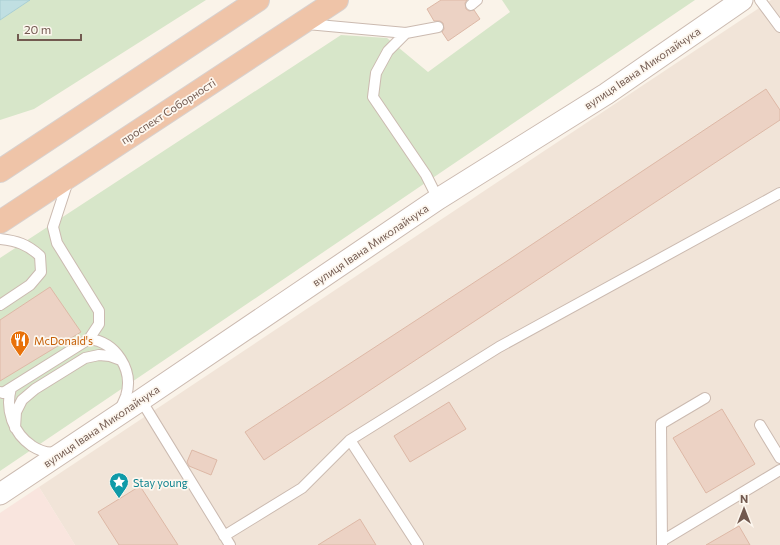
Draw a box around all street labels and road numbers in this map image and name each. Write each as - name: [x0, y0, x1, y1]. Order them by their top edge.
- street label: вулиця Івана Миколайчука: [581, 24, 703, 112]
- street label: проспект Соборності: [118, 76, 218, 146]
- street label: вулиця Івана Миколайчука: [309, 201, 431, 289]
- street label: вулиця Івана Миколайчука: [40, 382, 162, 470]

